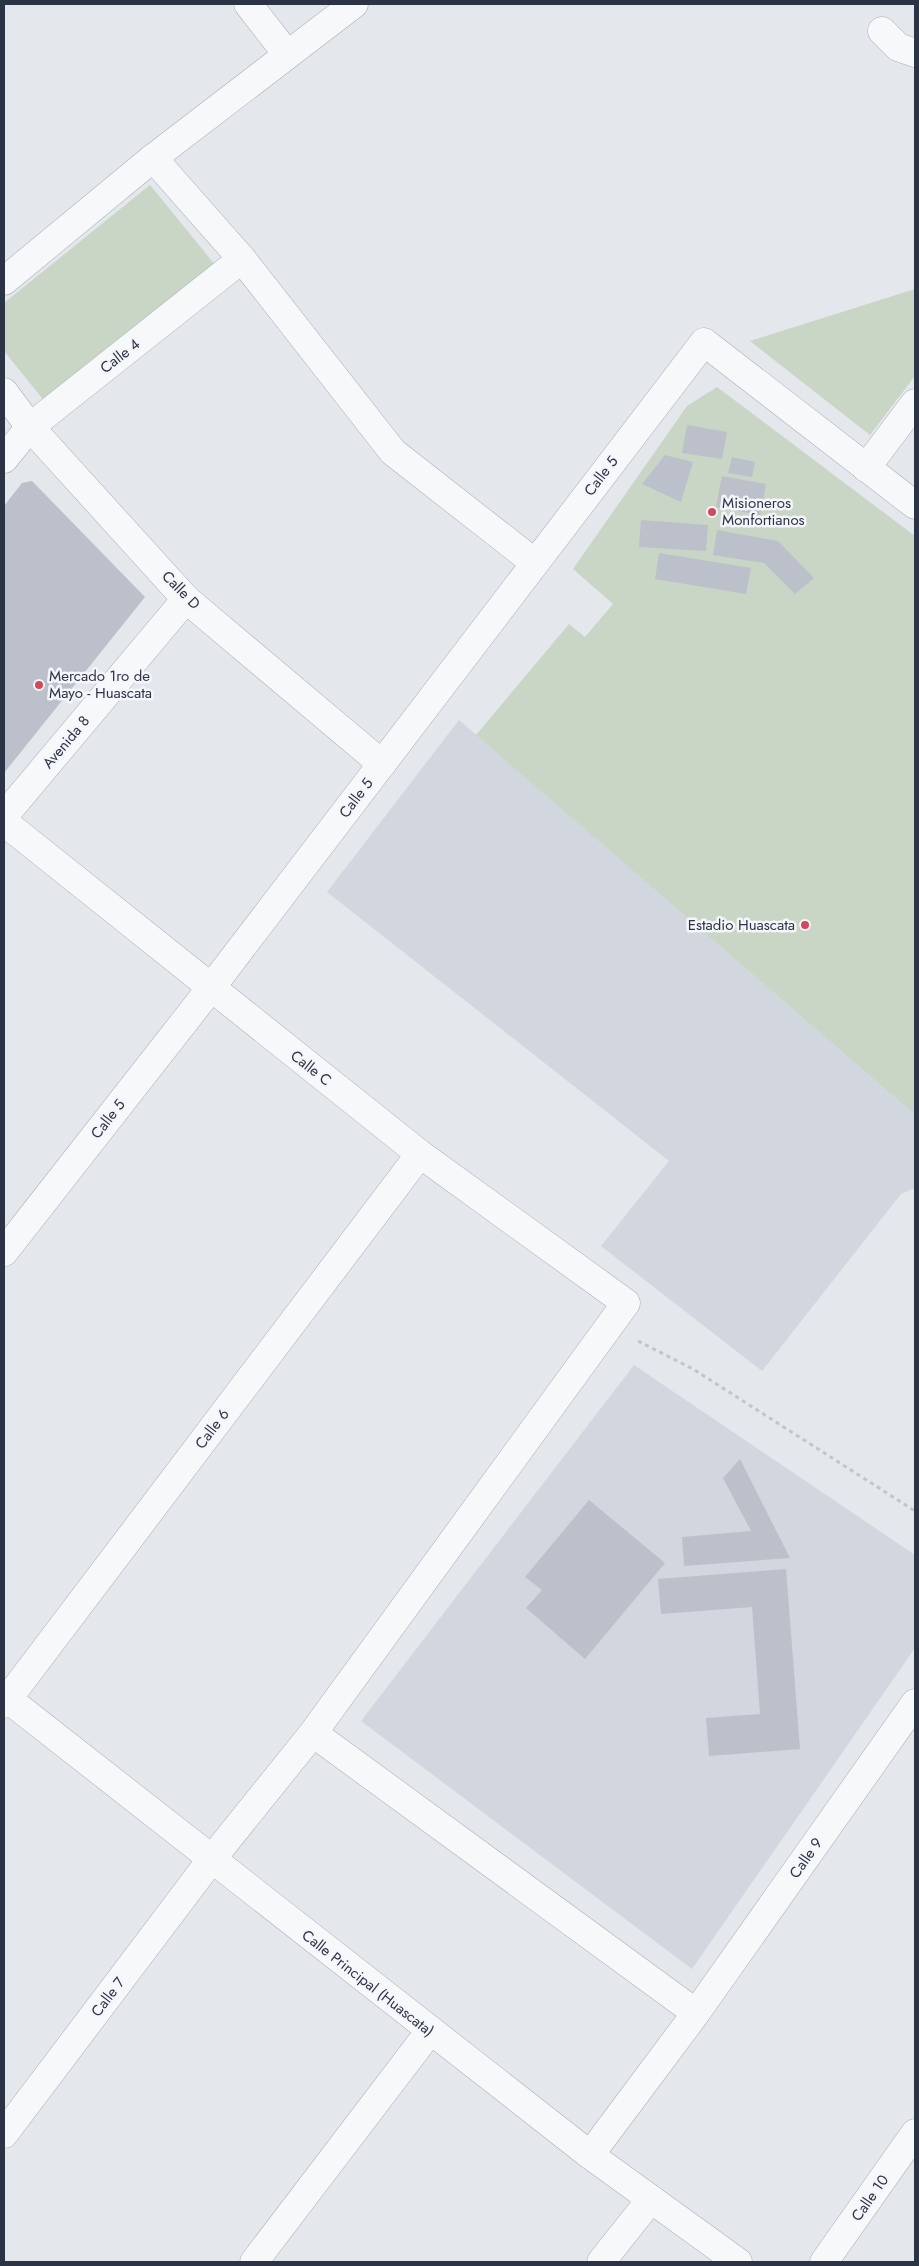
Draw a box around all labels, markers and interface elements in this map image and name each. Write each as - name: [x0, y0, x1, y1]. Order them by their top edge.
- street label: Calle 4: [95, 333, 145, 379]
- street label: Calle 5: [579, 451, 623, 501]
- place label: Misioneros Monfortianos: [722, 492, 805, 531]
- marker: Misioneros Monfortianos: [706, 506, 718, 518]
- street label: Calle D: [157, 566, 205, 614]
- place label: Mercado 1ro de Mayo - Huascata: [49, 665, 152, 704]
- marker: Mercado 1ro de Mayo - Huascata: [33, 679, 45, 691]
- street label: Avenida 8: [37, 711, 95, 773]
- street label: Calle 5: [334, 773, 378, 823]
- place label: Estadio Huascata: [688, 914, 795, 936]
- marker: Estadio Huascata: [799, 919, 811, 931]
- street label: Calle C: [286, 1045, 336, 1091]
- street label: Calle 5: [85, 1094, 131, 1144]
- street label: Calle 6: [190, 1404, 234, 1454]
- street label: Calle 9: [784, 1833, 828, 1883]
- street label: Calle Principal (Huascata): [297, 1924, 439, 2042]
- street label: Calle 7: [86, 1973, 130, 2021]
- street label: Calle 10: [846, 2170, 894, 2226]

